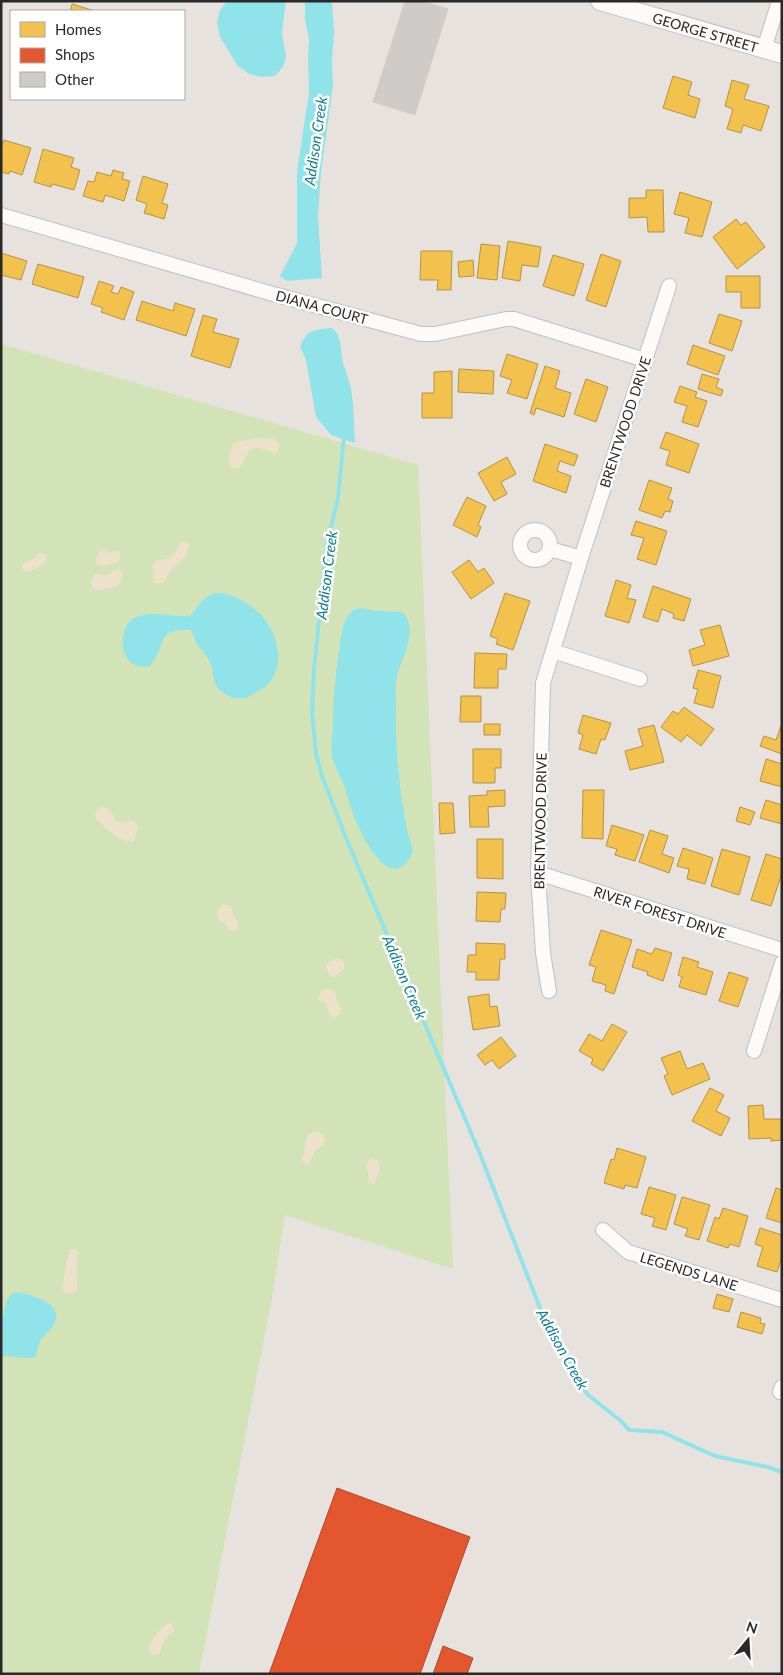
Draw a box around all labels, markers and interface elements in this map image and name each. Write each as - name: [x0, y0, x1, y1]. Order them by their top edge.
- street label: GEORGE STREET: [651, 8, 761, 55]
- legend: [10, 10, 185, 100]
- text: Homes: [55, 20, 101, 38]
- text: Shops: [55, 45, 95, 63]
- text: Other: [55, 70, 95, 88]
- water label: Addison Creek: [300, 95, 330, 188]
- street label: DIANA COURT: [274, 287, 371, 328]
- street label: BRENTWOOD DRIVE: [596, 354, 654, 490]
- water label: Addison Creek: [311, 529, 340, 621]
- street label: BRENTWOOD DRIVE: [530, 752, 550, 890]
- street label: RIVER FOREST DRIVE: [592, 883, 728, 941]
- water label: Addison Creek: [379, 931, 431, 1022]
- street label: LEGENDS LANE: [638, 1248, 740, 1294]
- water label: Addison Creek: [533, 1305, 593, 1393]
- north arrow: [723, 1615, 773, 1665]
- text: N: [744, 1617, 760, 1637]

